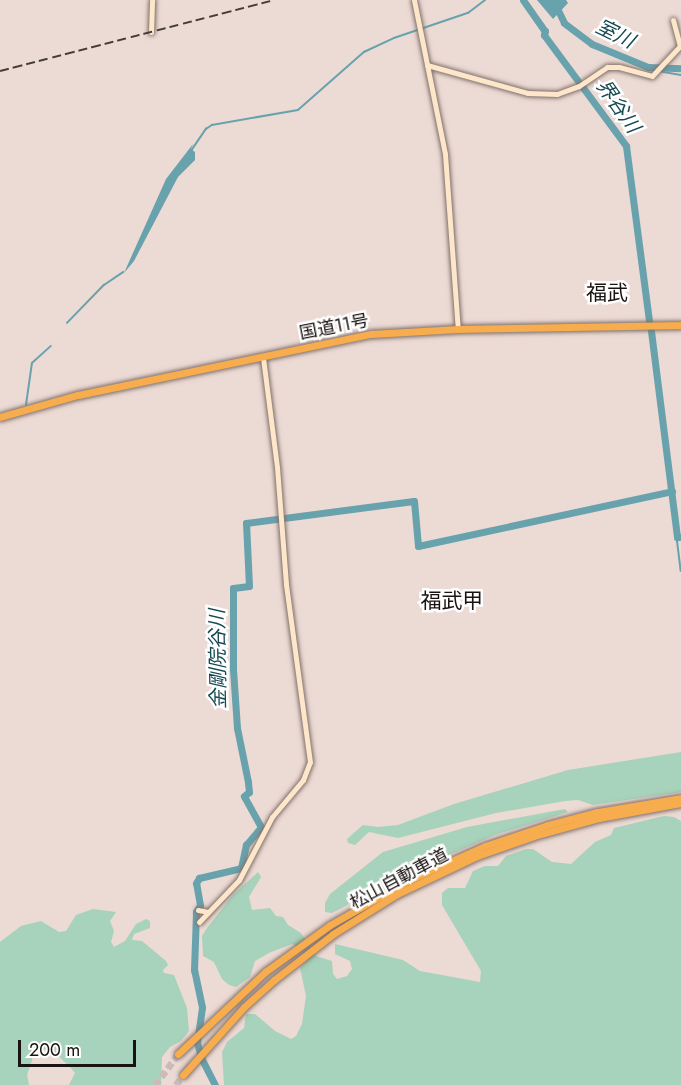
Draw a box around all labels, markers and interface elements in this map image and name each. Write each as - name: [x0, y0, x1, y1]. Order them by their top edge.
- water label: 室川: [592, 14, 638, 54]
- water label: 界谷川: [591, 75, 645, 137]
- district label: 福武: [586, 280, 628, 306]
- street label: 国道11号: [297, 310, 371, 344]
- district label: 福武甲: [421, 588, 483, 614]
- water label: 金剛院谷川: [205, 609, 231, 709]
- street label: 松山自動車道: [346, 844, 452, 914]
- scale bar: [21, 1028, 140, 1066]
- text: 200 m: [29, 1037, 80, 1063]

